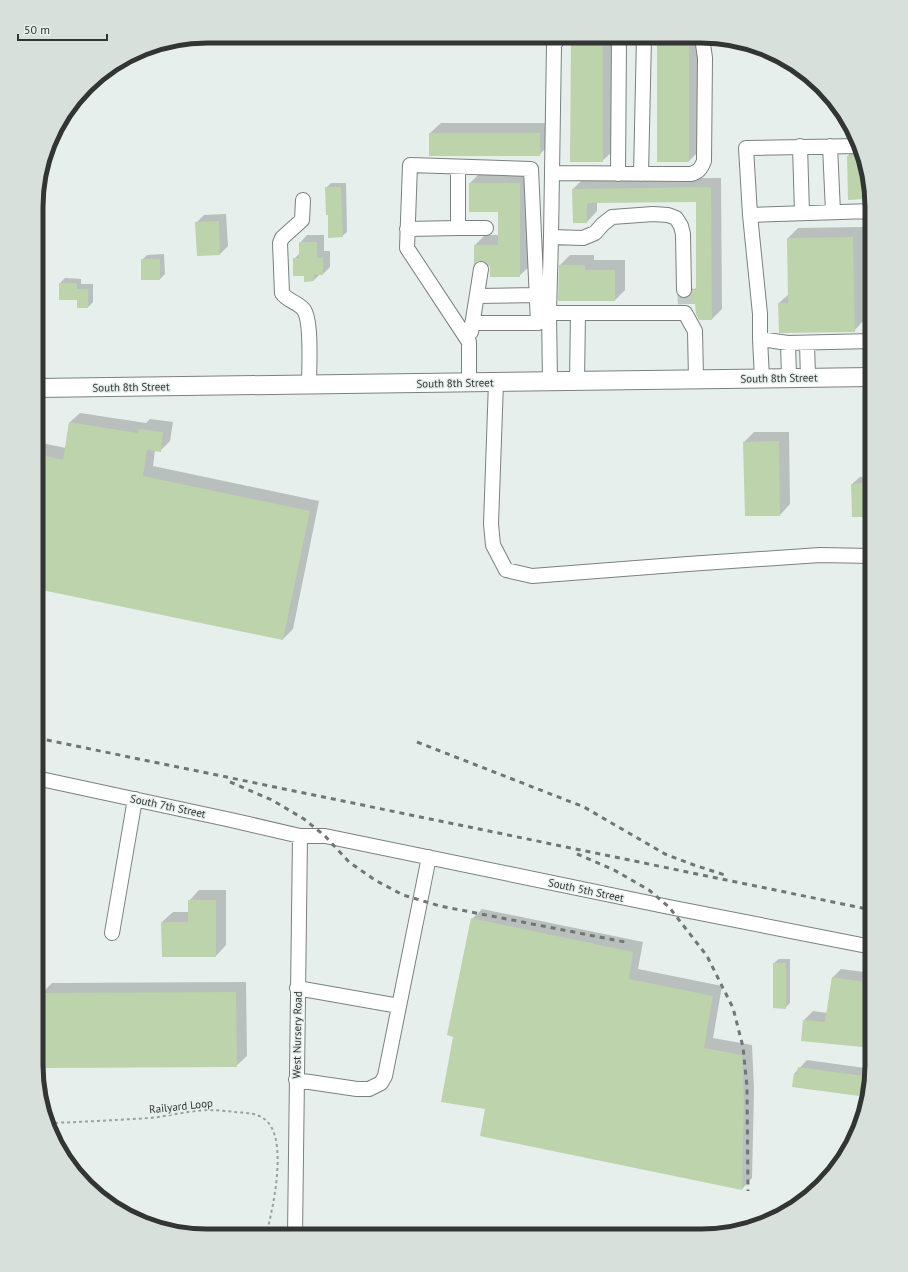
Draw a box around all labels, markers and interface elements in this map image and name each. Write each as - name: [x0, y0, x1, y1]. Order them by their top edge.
- scale bar: [18, 16, 107, 42]
- text: 50 m: [24, 22, 50, 37]
- street label: South 8th Street: [740, 370, 818, 386]
- street label: South 8th Street: [416, 375, 494, 391]
- street label: South 8th Street: [92, 379, 170, 395]
- street label: South 7th Street: [129, 791, 207, 821]
- street label: South 5th Street: [547, 875, 625, 905]
- street label: West Nursery Road: [289, 991, 305, 1079]
- street label: Railyard Loop: [148, 1096, 214, 1116]

